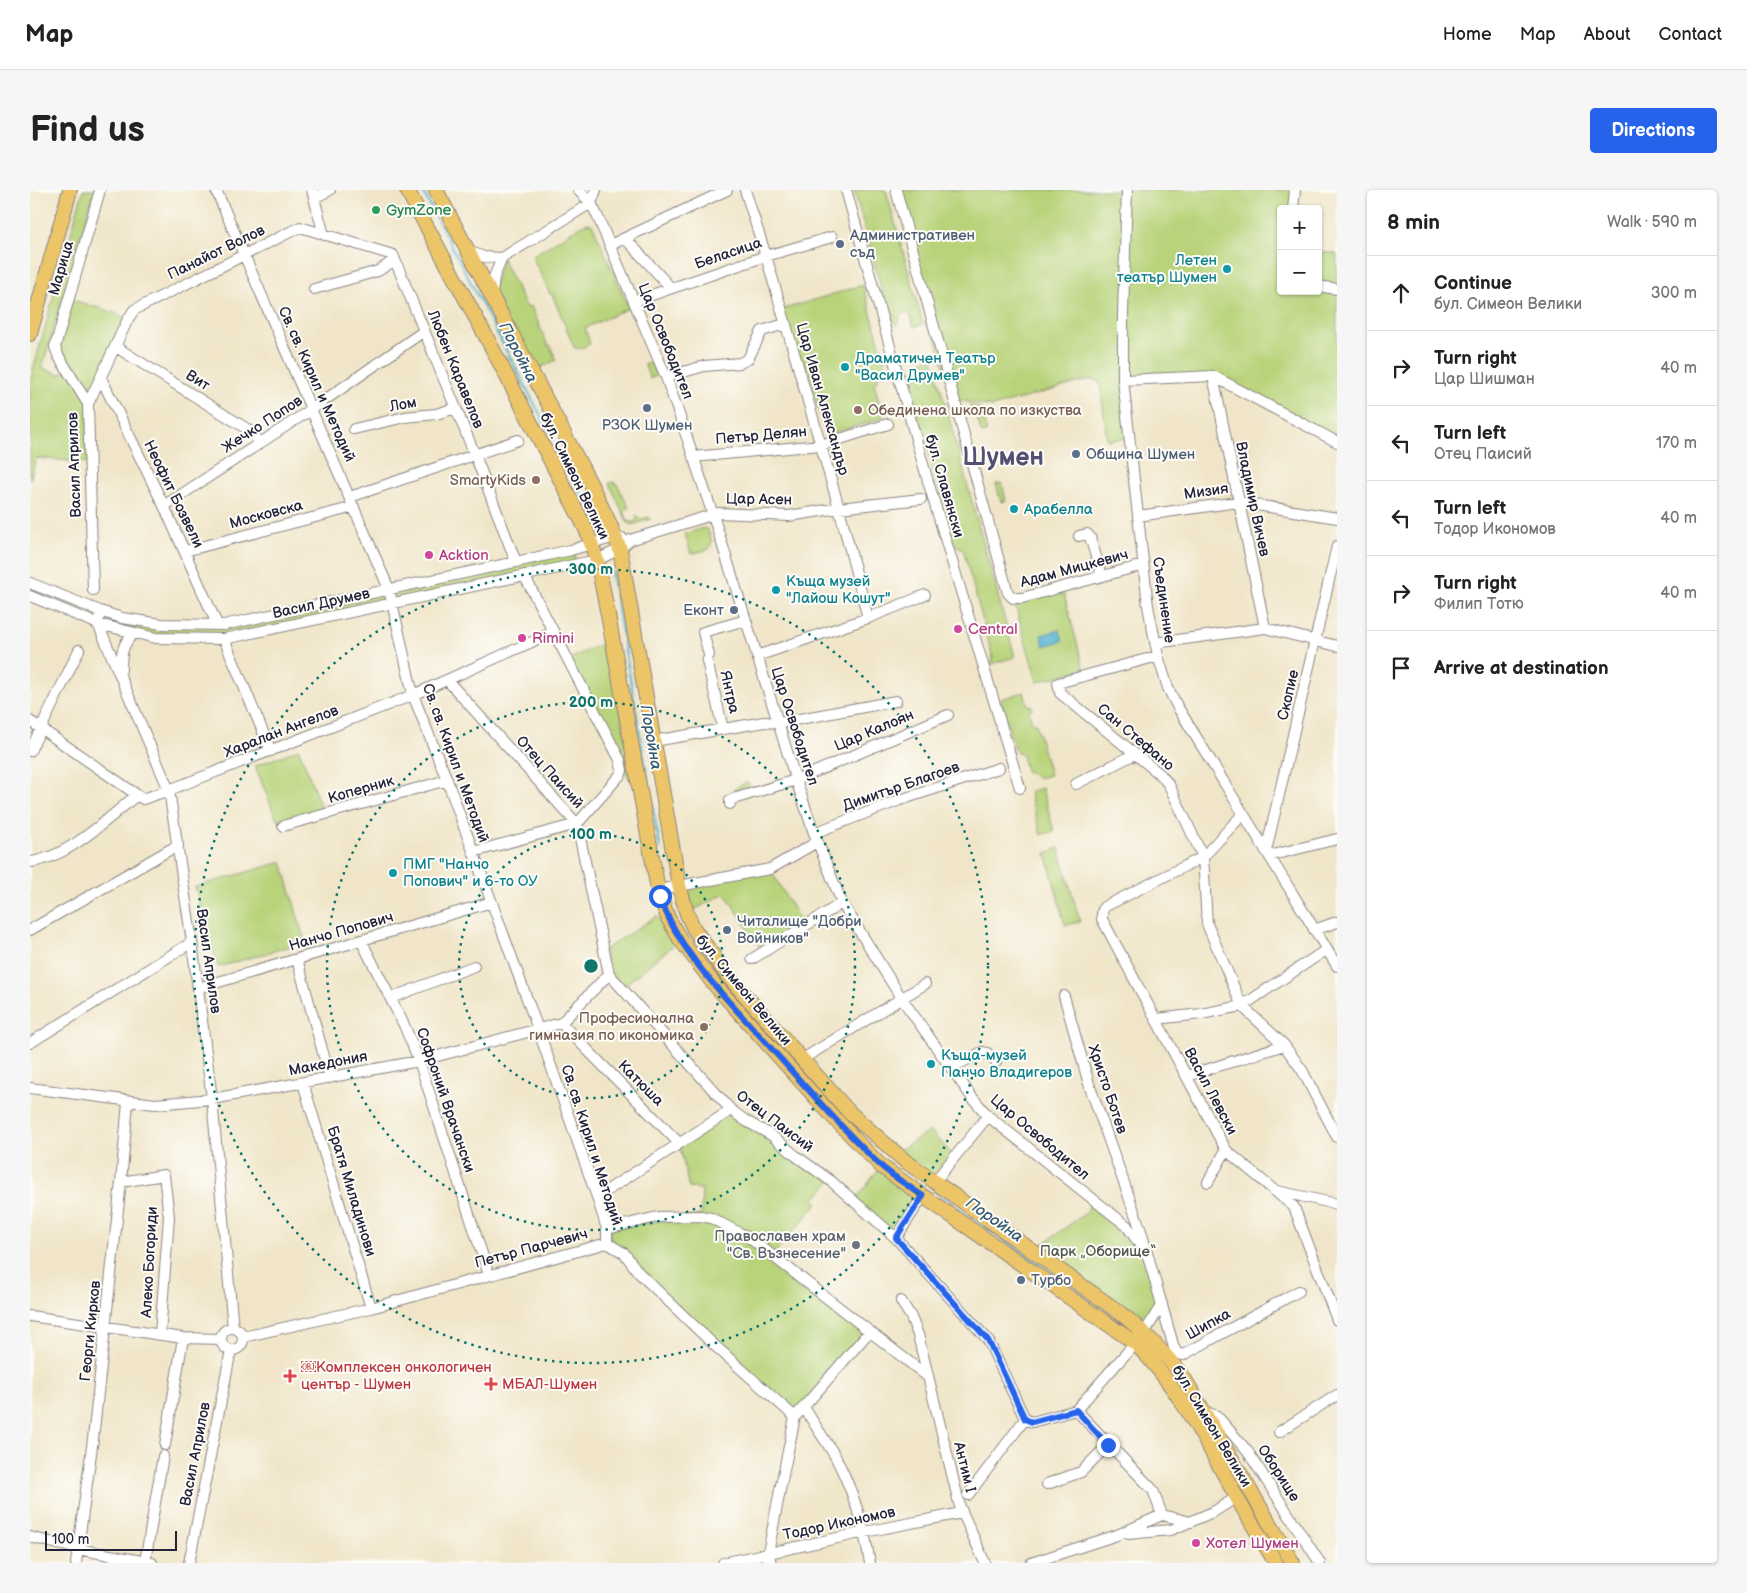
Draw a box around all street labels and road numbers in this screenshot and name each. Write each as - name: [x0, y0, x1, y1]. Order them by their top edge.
- street label: Панайот Волов: [164, 221, 268, 284]
- street label: Беласица: [692, 233, 764, 274]
- street label: Марица: [45, 239, 78, 298]
- street label: Цар Освободител: [634, 280, 698, 402]
- street label: Св. св. Кирил и Методий: [274, 304, 359, 465]
- street label: Любен Каравелов: [423, 306, 488, 431]
- street label: Цар Иван Александър: [792, 321, 854, 478]
- street label: Вит: [182, 366, 213, 395]
- street label: Жечко Попов: [218, 391, 306, 458]
- street label: Лом: [387, 393, 418, 416]
- street label: бул. Симеон Велики: [536, 410, 614, 543]
- street label: Васил Априлов: [63, 412, 86, 518]
- street label: Петър Делян: [714, 422, 808, 449]
- street label: бул. Славянски: [921, 432, 968, 540]
- street label: Неофит Бозвели: [139, 437, 208, 551]
- street label: Владимир Вичев: [1231, 440, 1274, 558]
- street label: Мизия: [1183, 479, 1230, 504]
- street label: Цар Асен: [726, 489, 792, 510]
- street label: Московска: [227, 496, 305, 533]
- street label: Адам Мицкевич: [1017, 545, 1130, 592]
- street label: Съединение: [1148, 556, 1179, 644]
- street label: Васил Друмев: [271, 584, 372, 623]
- street label: Цар Освободител: [766, 664, 823, 788]
- street label: Скопие: [1273, 668, 1303, 722]
- street label: Янтра: [715, 669, 744, 715]
- street label: Св. св. Кирил и Методий: [418, 681, 493, 845]
- street label: Сан Стефано: [1093, 700, 1178, 775]
- street label: Харалан Ангелов: [221, 701, 341, 762]
- street label: Цар Калоян: [832, 705, 917, 756]
- street label: Отец Паисий: [512, 732, 587, 813]
- street label: Димитър Благоев: [840, 758, 962, 815]
- street label: Коперник: [326, 771, 396, 808]
- street label: Васил Априлов: [192, 908, 225, 1015]
- street label: Нанчо Попович: [287, 908, 396, 955]
- street label: бул. Симеон Велики: [692, 931, 796, 1050]
- street label: Софроний Врачански: [412, 1025, 479, 1175]
- street label: Христо Ботев: [1083, 1042, 1132, 1136]
- street label: Васил Левски: [1180, 1044, 1242, 1138]
- street label: Македония: [287, 1047, 369, 1080]
- street label: Катюша: [614, 1056, 668, 1110]
- street label: Св. св. Кирил и Методий: [557, 1062, 627, 1228]
- street label: Отец Паисий: [732, 1086, 817, 1157]
- street label: Цар Освободител: [986, 1090, 1093, 1184]
- street label: Братя Миладинови: [323, 1124, 380, 1259]
- street label: Алеко Богориди: [137, 1206, 162, 1319]
- street label: Петър Парчевич: [473, 1224, 590, 1273]
- street label: Георги Кирков: [76, 1280, 105, 1382]
- street label: Шипка: [1183, 1304, 1234, 1344]
- street label: бул. Симеон Велики: [1168, 1362, 1255, 1491]
- street label: Васил Априлов: [176, 1400, 215, 1508]
- street label: Антим I: [949, 1439, 980, 1495]
- street label: Оборище: [1253, 1441, 1304, 1505]
- street label: Тодор Икономов: [781, 1502, 897, 1545]

